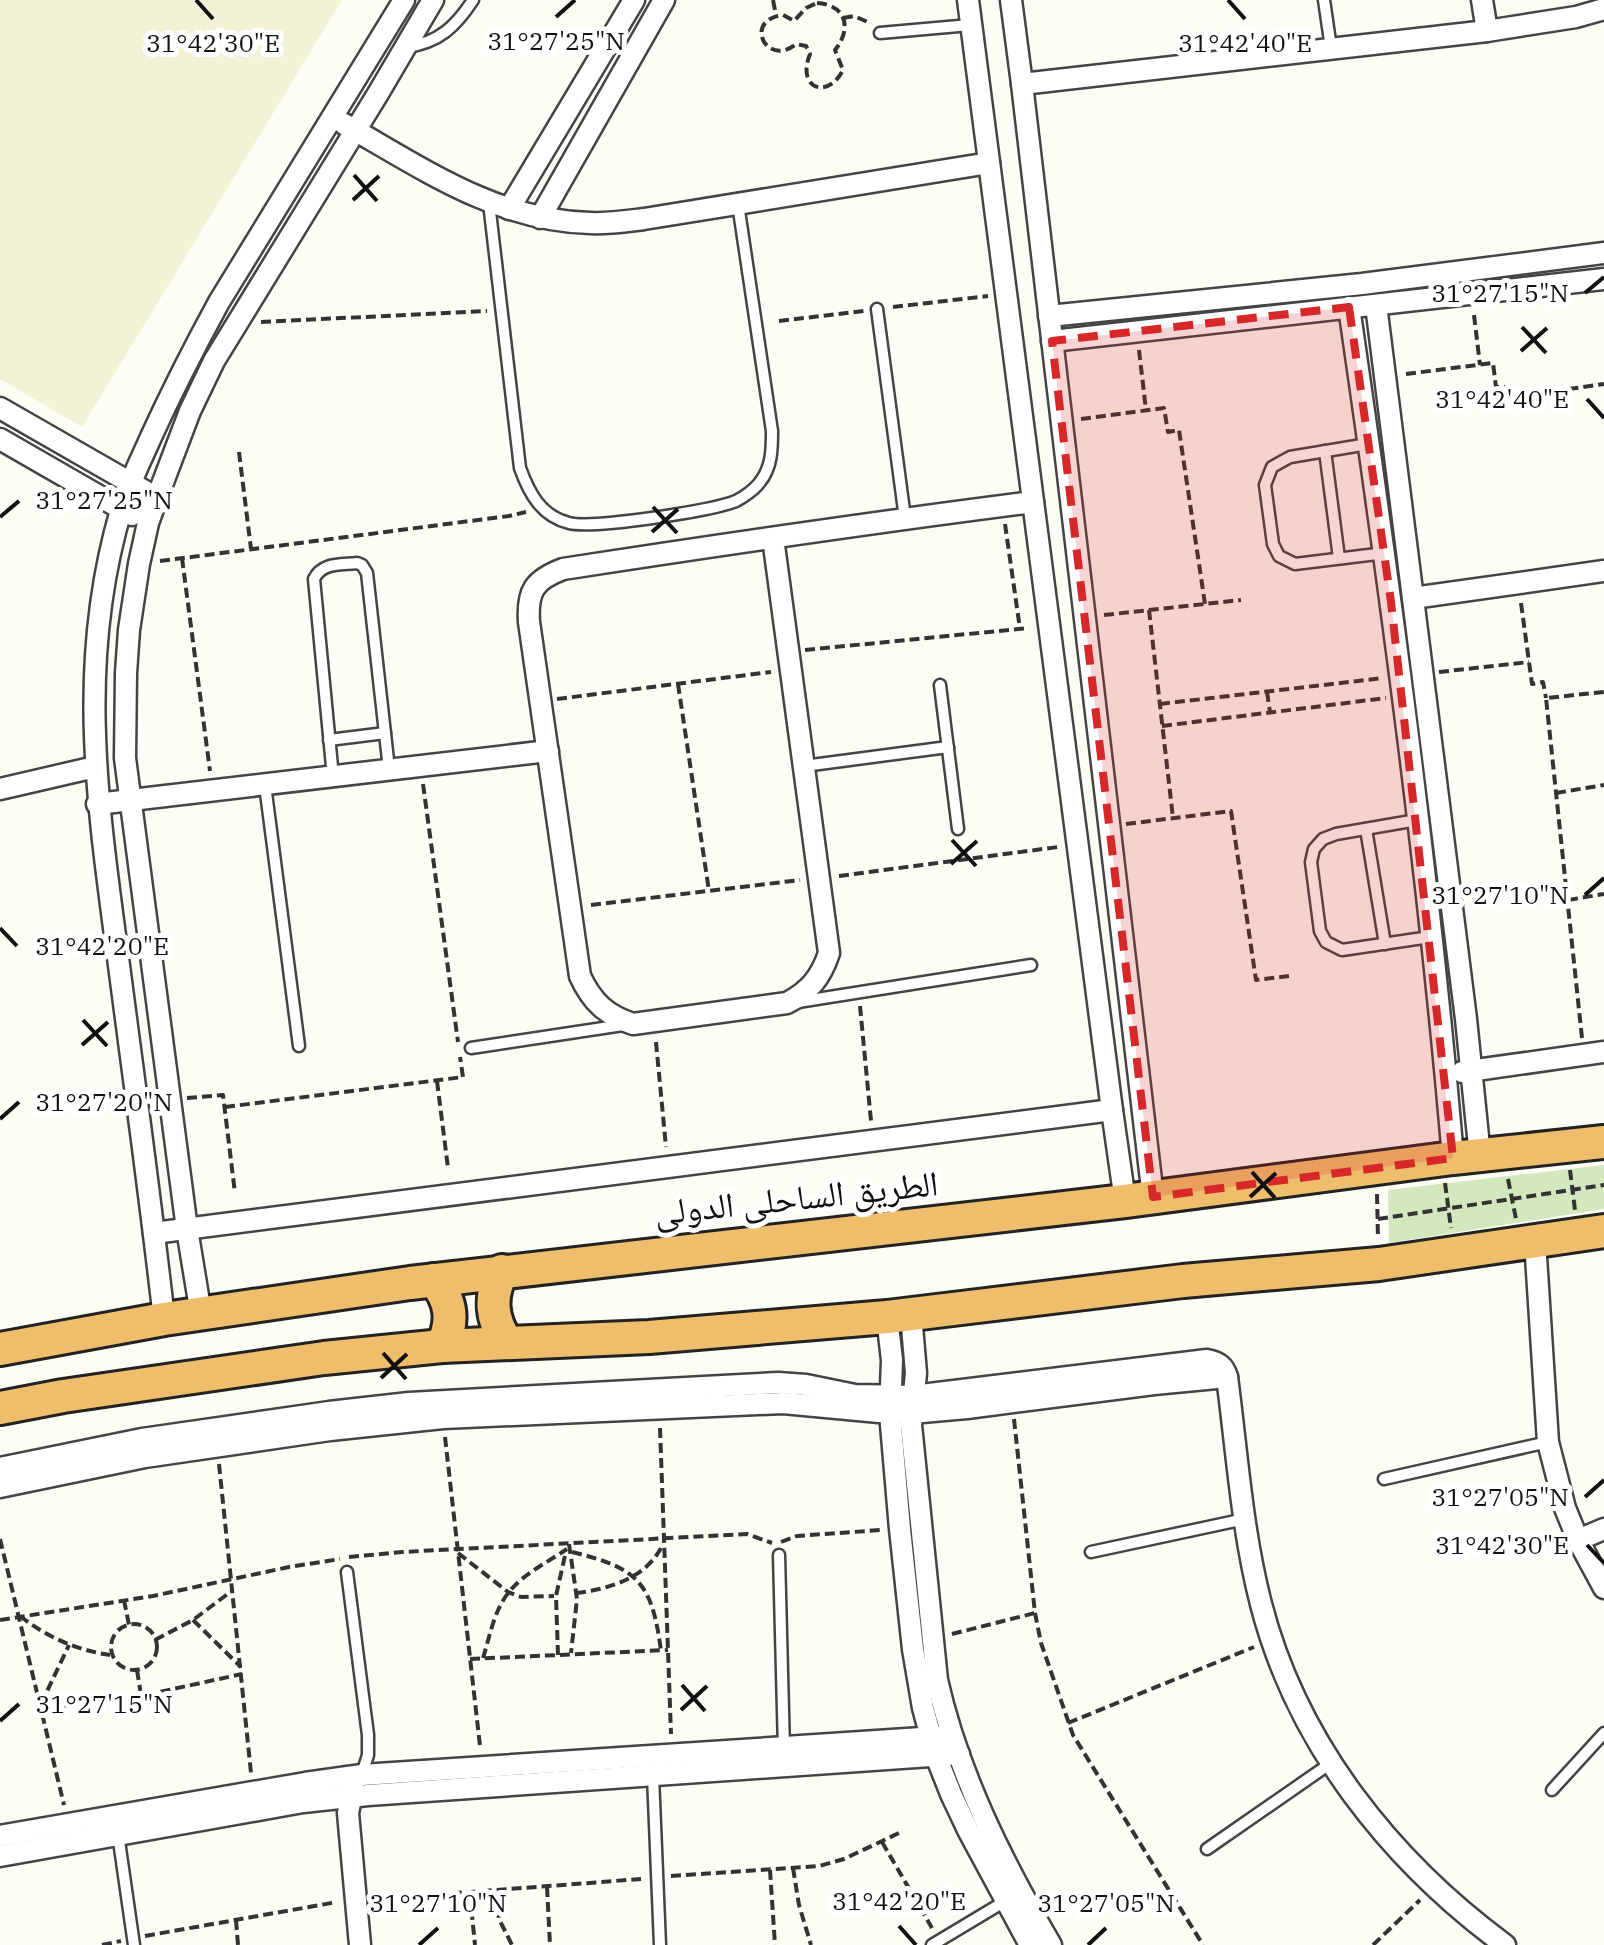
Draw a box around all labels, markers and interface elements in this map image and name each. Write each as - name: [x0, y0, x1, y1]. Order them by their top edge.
- text: 31°27'25"N: [487, 24, 625, 57]
- text: 31°42'30"E: [146, 26, 280, 59]
- text: 31°42'40"E: [1178, 26, 1312, 59]
- text: 31°27'15"N: [1431, 276, 1569, 309]
- text: 31°42'40"E: [1435, 382, 1569, 415]
- text: 31°27'25"N: [35, 483, 173, 516]
- text: 31°27'10"N: [1431, 878, 1569, 911]
- text: 31°42'20"E: [35, 929, 169, 962]
- text: 31°27'20"N: [35, 1085, 173, 1118]
- street label: الطريق الساحلى الدولى: [652, 1159, 940, 1235]
- text: 31°27'05"N: [1431, 1480, 1569, 1513]
- text: 31°42'30"E: [1435, 1528, 1569, 1561]
- text: 31°27'15"N: [35, 1687, 173, 1720]
- text: 31°42'20"E: [832, 1884, 966, 1917]
- text: 31°27'10"N: [369, 1886, 507, 1919]
- text: 31°27'05"N: [1037, 1886, 1175, 1919]

